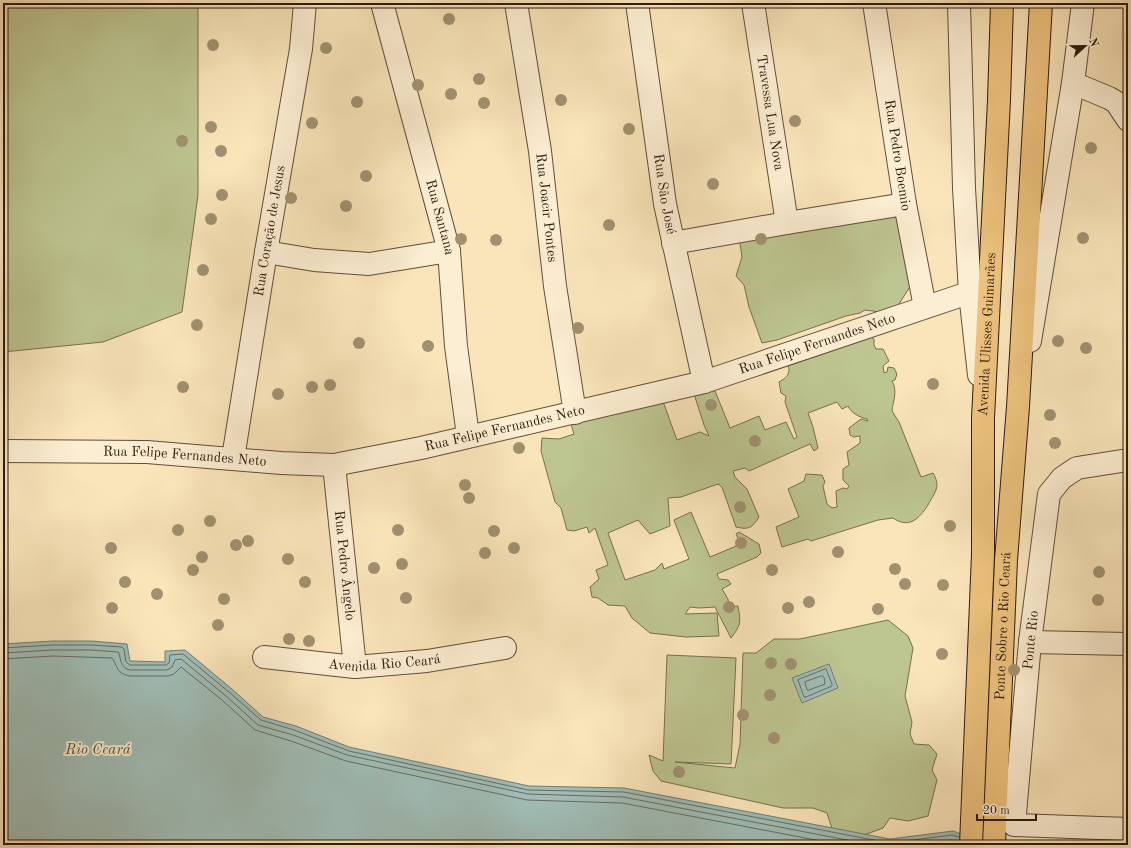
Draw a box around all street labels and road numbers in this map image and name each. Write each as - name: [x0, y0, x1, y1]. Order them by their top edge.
- street label: Travessa Lua Nova: [754, 54, 786, 172]
- street label: Rua Pedro Boemio: [882, 99, 913, 212]
- street label: Rua Joacir Pontes: [533, 152, 559, 263]
- street label: Rua São José: [651, 153, 678, 236]
- street label: Rua Coração de Jesus: [252, 164, 288, 297]
- street label: Rua Santana: [423, 178, 456, 256]
- street label: Avenida Ulisses Guimarães: [976, 252, 998, 417]
- street label: Rua Felipe Fernandes Neto: [737, 311, 897, 377]
- street label: Rua Felipe Fernandes Neto: [423, 403, 586, 454]
- street label: Rua Felipe Fernandes Neto: [103, 445, 267, 469]
- street label: Rua Pedro Ângelo: [332, 510, 357, 621]
- street label: Ponte Sobre o Rio Ceará: [993, 551, 1014, 701]
- street label: Ponte Rio: [1021, 610, 1041, 670]
- street label: Avenida Rio Ceará: [328, 652, 442, 674]

